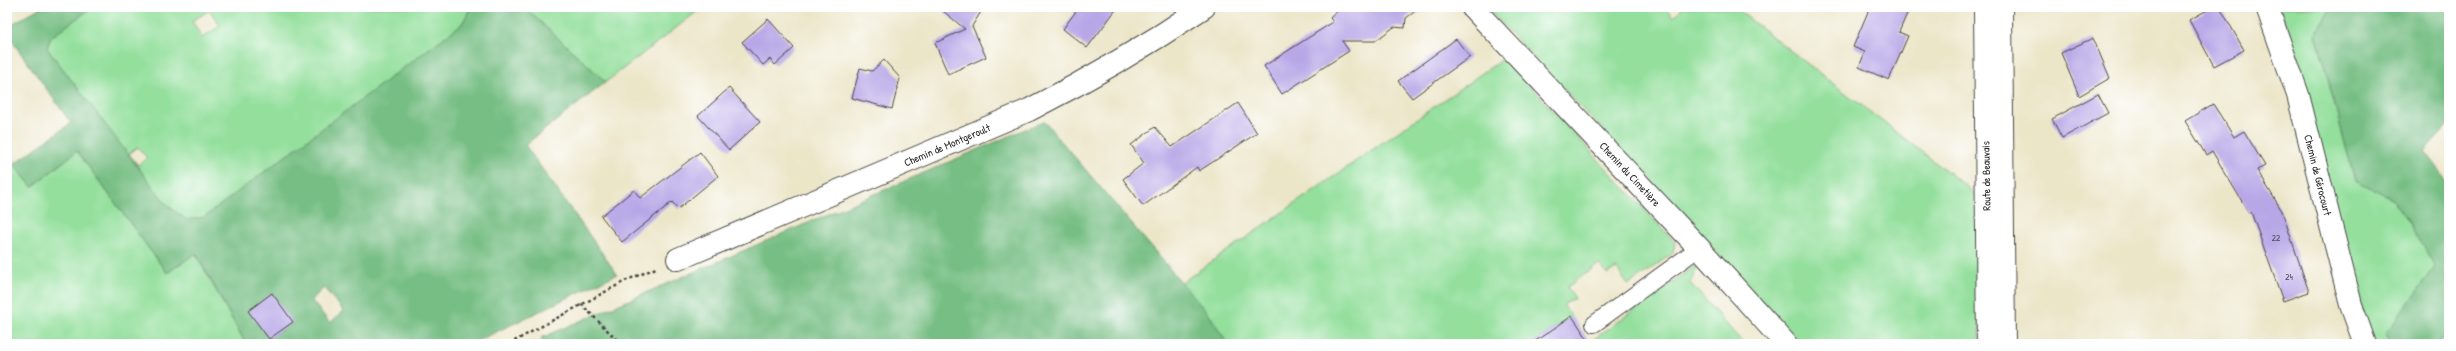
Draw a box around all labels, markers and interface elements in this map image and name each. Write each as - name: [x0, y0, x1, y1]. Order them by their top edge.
- street label: Chemin de Montgeroult: [902, 120, 992, 170]
- street label: Chemin de Gérocourt: [2301, 133, 2335, 217]
- street label: Chemin du Cimetière: [1596, 139, 1664, 210]
- street label: Route de Beauvais: [1978, 141, 1994, 211]
- house number: 22: [2272, 232, 2281, 244]
- house number: 24: [2285, 271, 2293, 283]

